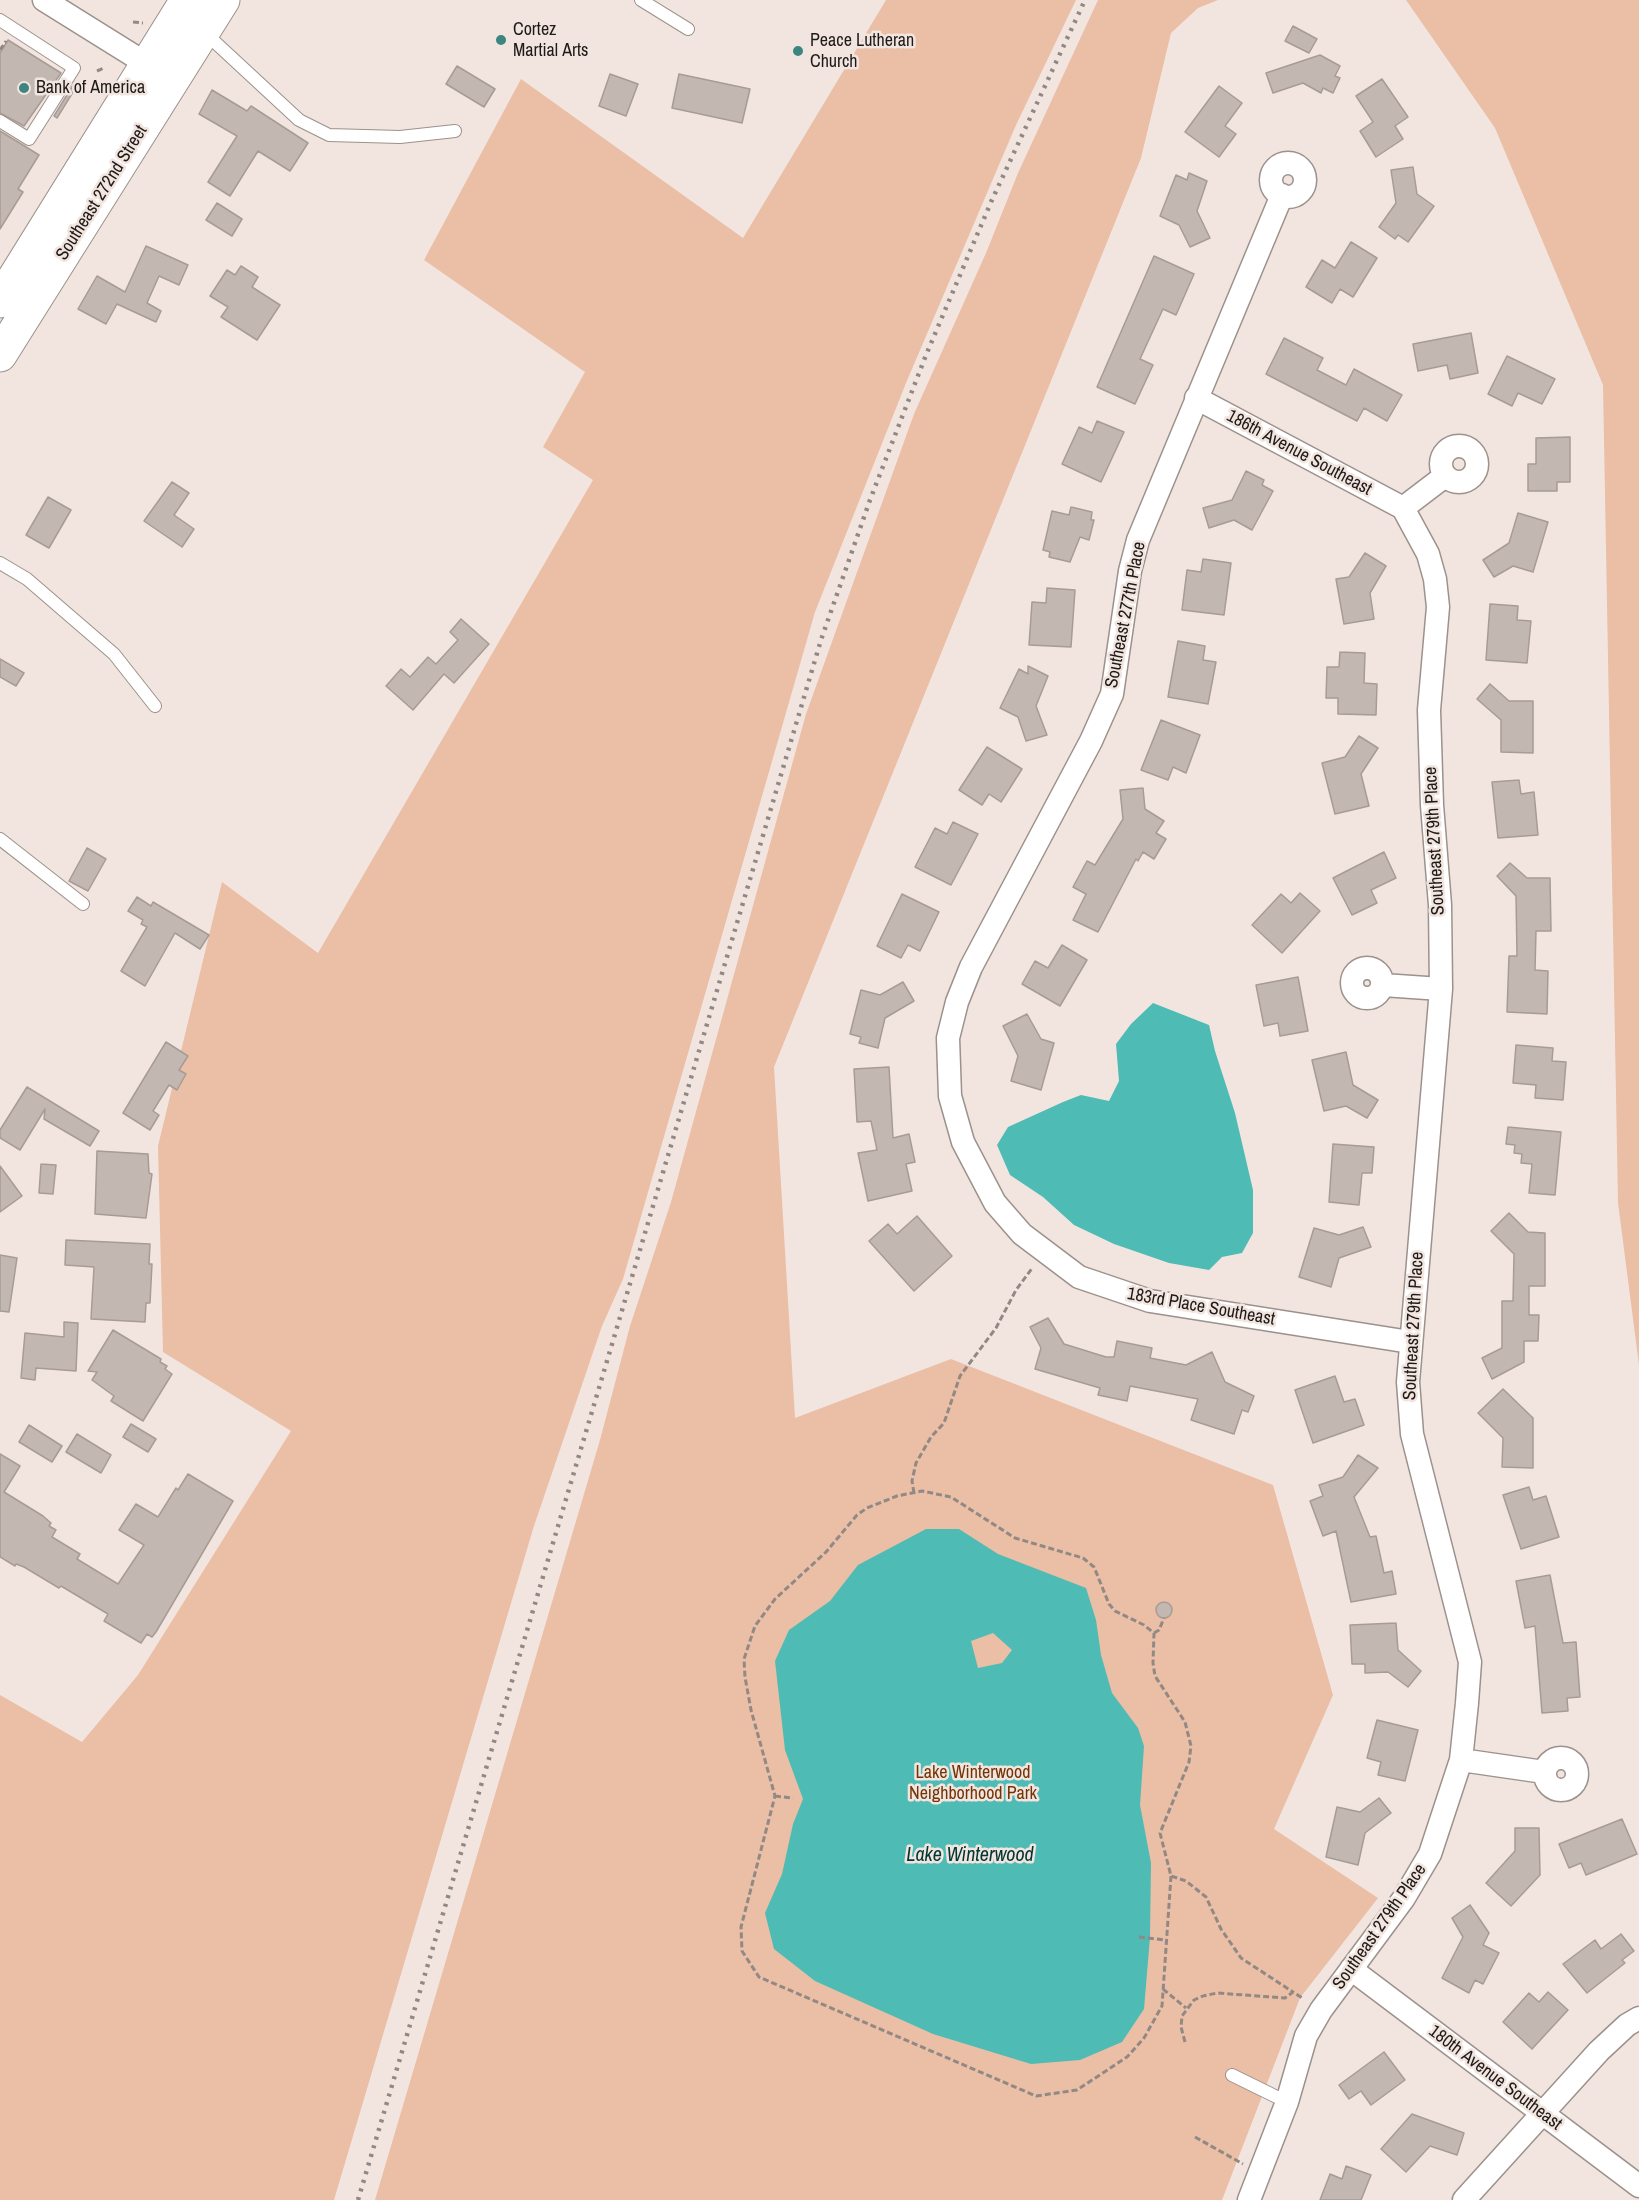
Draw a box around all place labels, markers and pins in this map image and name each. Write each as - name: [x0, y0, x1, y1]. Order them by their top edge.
- place label: Cortez Martial Arts: [513, 19, 588, 62]
- place label: Peace Lutheran Church: [810, 30, 914, 72]
- marker: Cortez Martial Arts: [494, 33, 508, 47]
- marker: Peace Lutheran Church: [791, 44, 805, 58]
- place label: Bank of America: [36, 77, 145, 99]
- marker: Bank of America: [17, 81, 31, 95]

